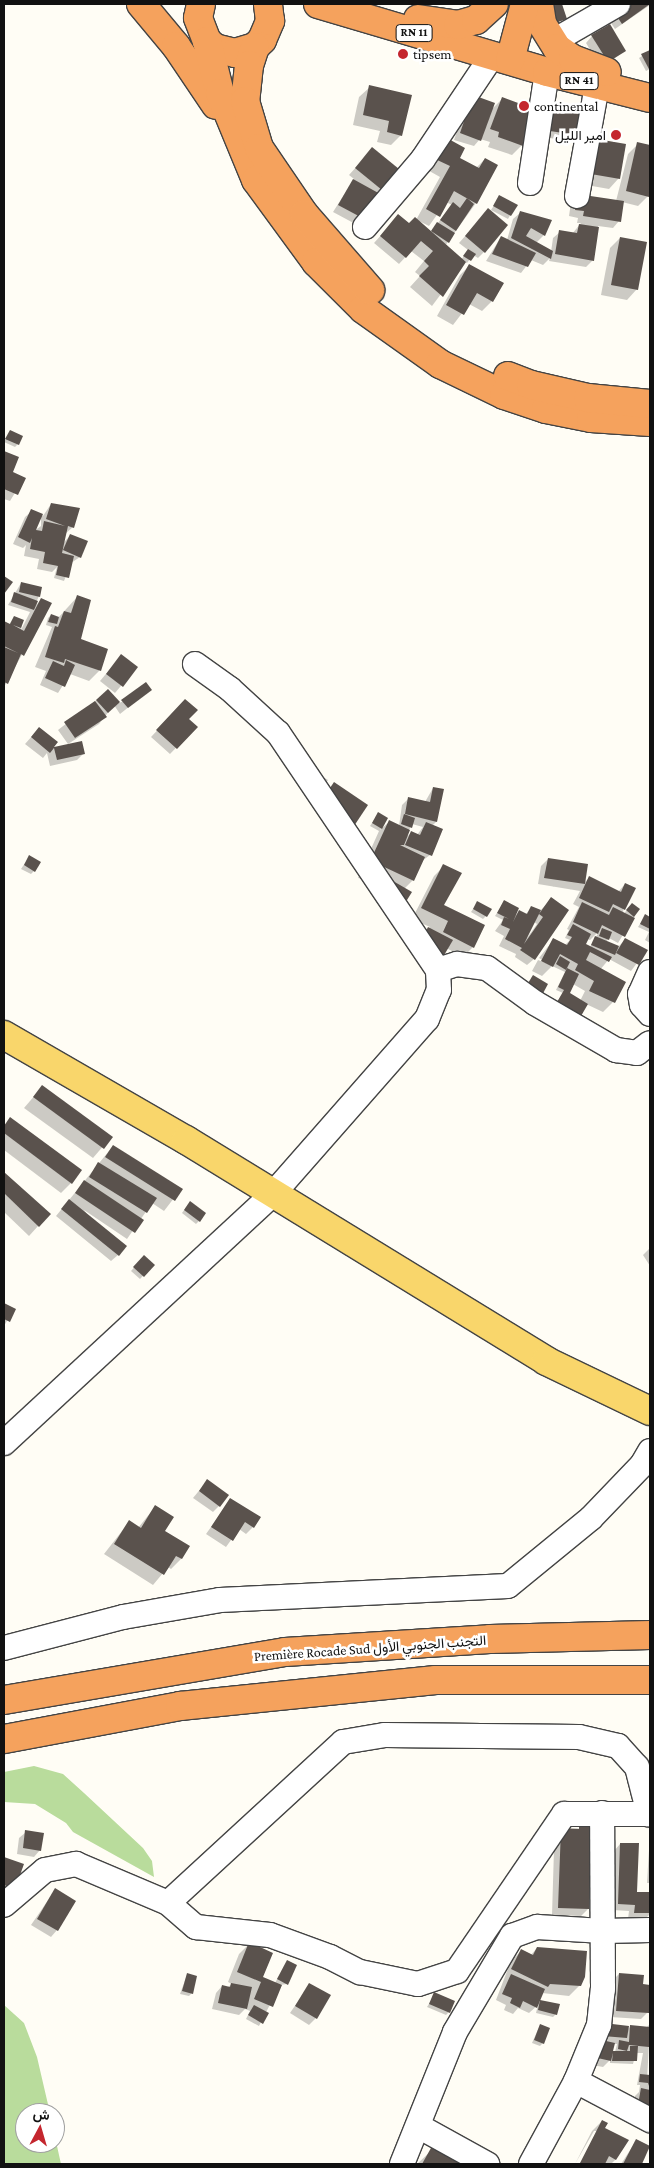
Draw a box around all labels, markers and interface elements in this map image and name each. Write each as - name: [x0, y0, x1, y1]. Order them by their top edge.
- road number: RN 11: [395, 23, 433, 42]
- place label: tipsem: [413, 46, 452, 62]
- marker: tipsem: [397, 48, 409, 60]
- road number: RN 41: [559, 72, 599, 90]
- place label: continental: [534, 98, 598, 114]
- marker: continental: [518, 100, 530, 112]
- place label: امير الليل: [555, 127, 606, 143]
- marker: امير الليل: [610, 129, 622, 141]
- street label: Première Rocade Sud التجنب الجنوبي الأول: [253, 1632, 487, 1664]
- north arrow: [15, 2103, 65, 2153]
- text: ش: [32, 2105, 51, 2123]

